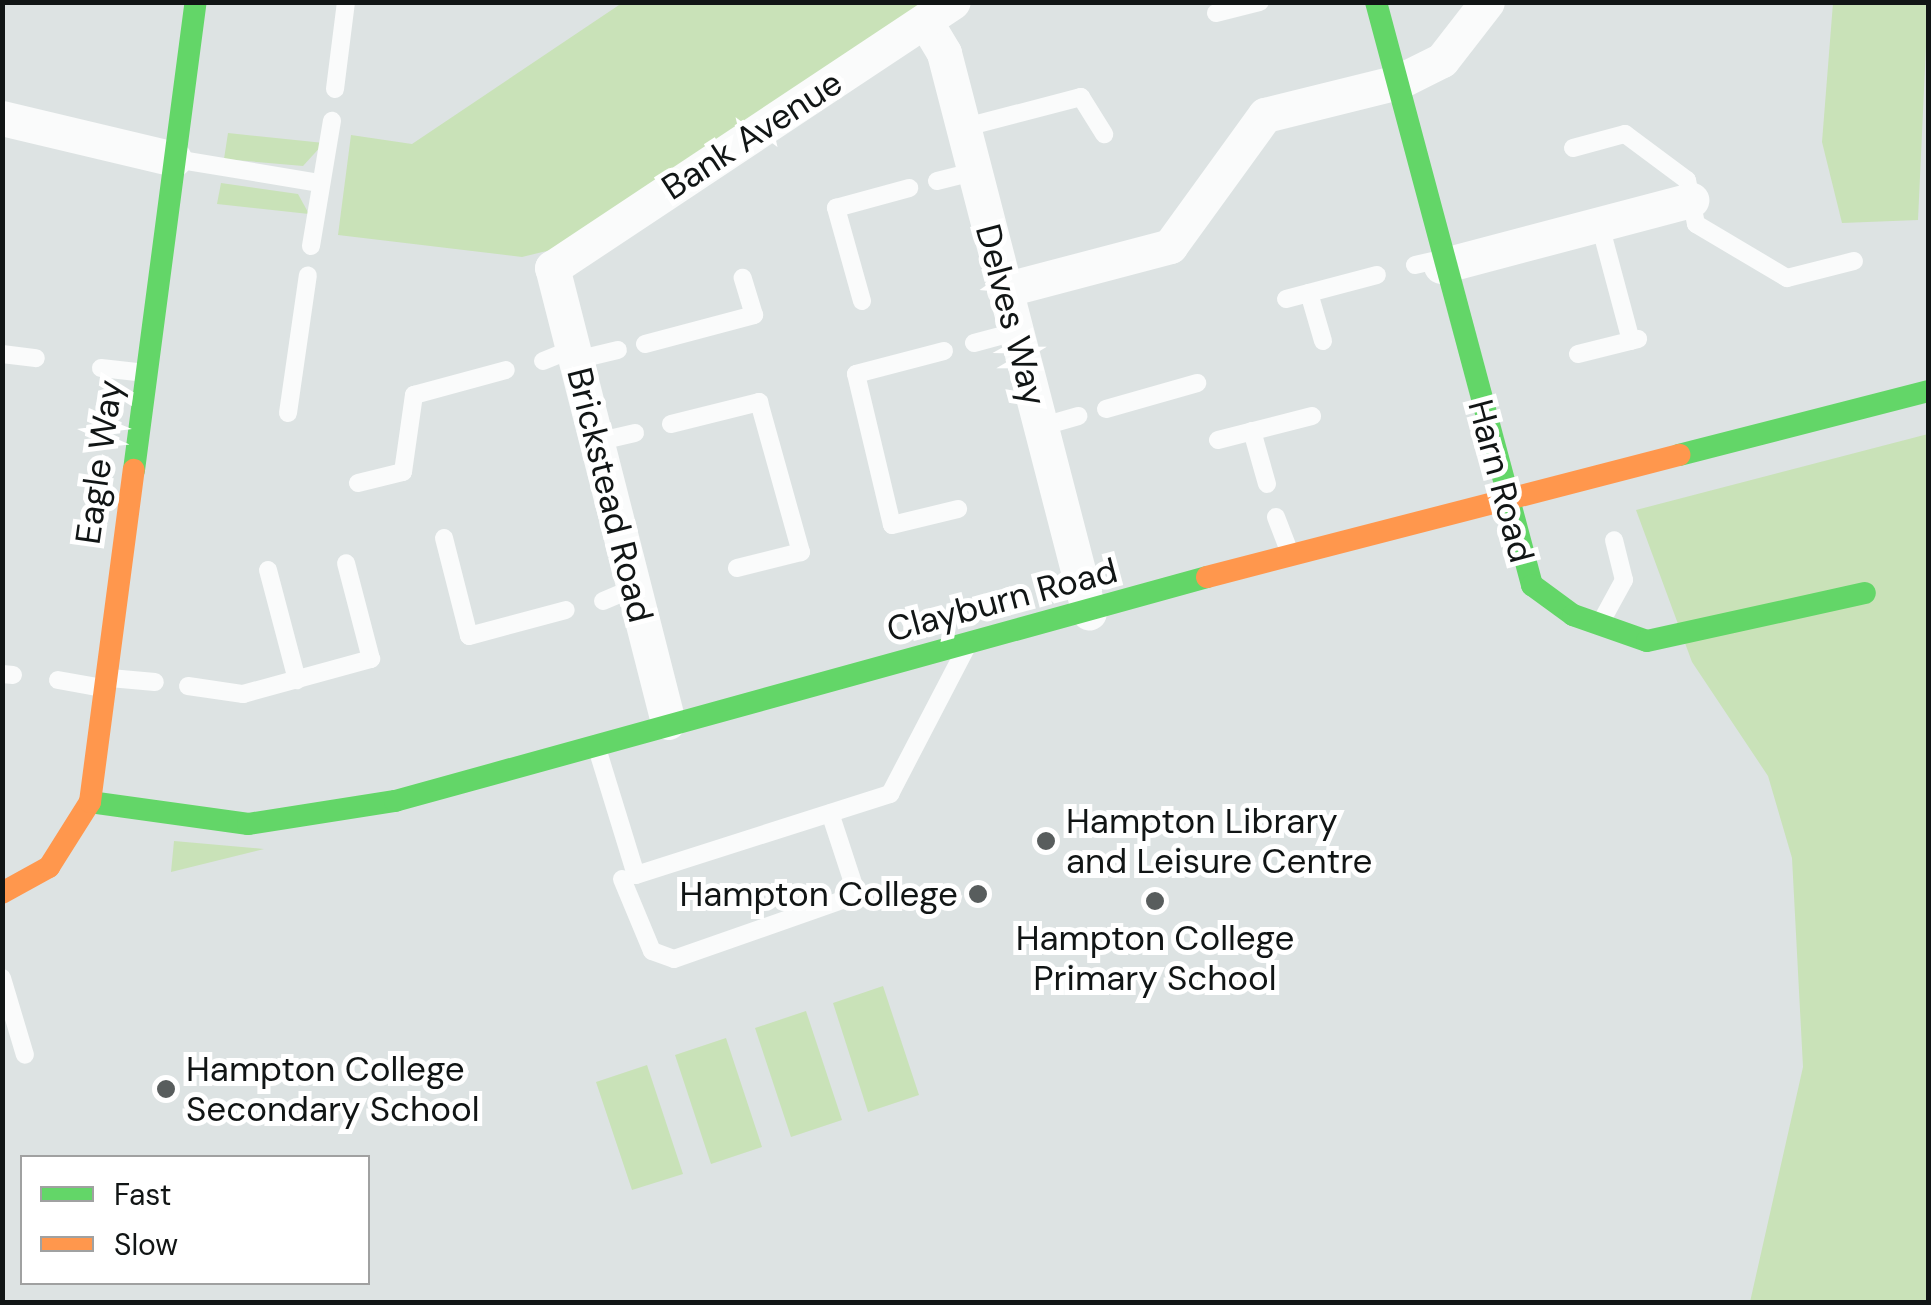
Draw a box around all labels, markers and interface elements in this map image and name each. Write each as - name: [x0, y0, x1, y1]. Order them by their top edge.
- street label: Bank Avenue: [654, 61, 850, 209]
- street label: Delves Way: [967, 220, 1055, 410]
- street label: Brickstead Road: [558, 363, 662, 627]
- street label: Eagle Way: [67, 377, 131, 547]
- street label: Harn Road: [1459, 395, 1543, 567]
- street label: Clayburn Road: [882, 549, 1122, 651]
- place label: Hampton Library and Leisure Centre: [1066, 800, 1372, 882]
- marker: Hampton Library and Leisure Centre: [1035, 830, 1057, 852]
- place label: Hampton College: [679, 873, 958, 915]
- marker: Hampton College: [967, 883, 989, 905]
- marker: Hampton College Primary School: [1144, 890, 1166, 912]
- place label: Hampton College Primary School: [1016, 917, 1294, 999]
- place label: Hampton College Secondary School: [186, 1048, 480, 1130]
- marker: Hampton College Secondary School: [155, 1078, 177, 1100]
- legend: [20, 1155, 370, 1285]
- text: Fast: [114, 1175, 172, 1214]
- text: Slow: [114, 1225, 178, 1264]

